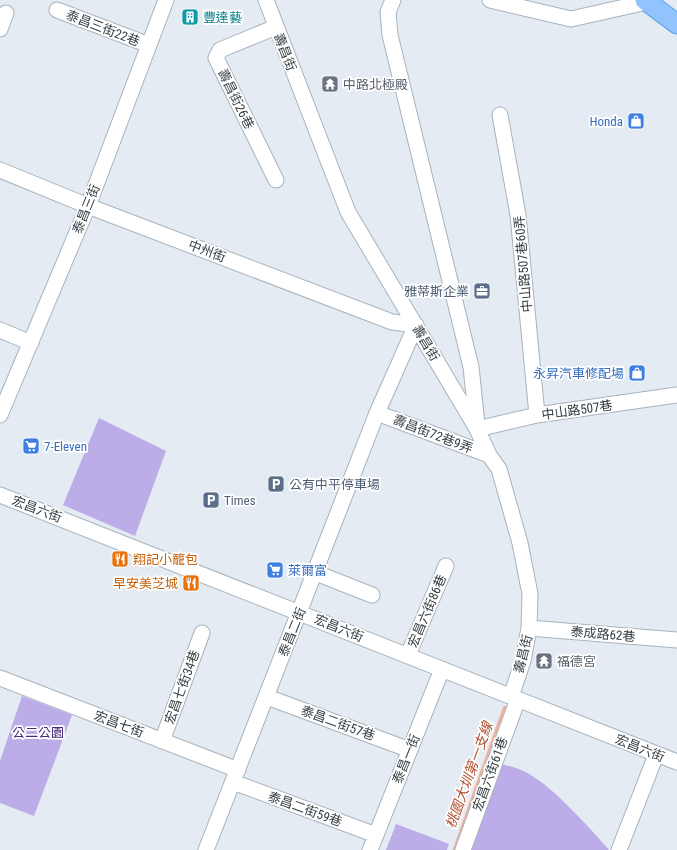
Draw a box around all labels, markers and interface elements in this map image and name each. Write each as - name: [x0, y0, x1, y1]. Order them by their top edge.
- street label: 泰昌三街22巷: [64, 7, 142, 49]
- building icon: 豐達藝: [180, 7, 200, 27]
- place label: 豐達藝: [203, 10, 242, 25]
- street label: 壽昌街: [271, 31, 299, 73]
- street label: 壽昌街26巷: [215, 67, 257, 131]
- temple icon: 中路北極殿: [320, 74, 340, 94]
- place label: 中路北極殿: [343, 77, 408, 92]
- shop icon: Honda: [626, 111, 646, 131]
- place label: Honda: [589, 114, 623, 129]
- street label: 泰昌三街: [69, 182, 103, 236]
- street label: 中山路507巷60弄: [511, 215, 535, 313]
- street label: 中州街: [186, 237, 228, 265]
- office icon: 雅蒂斯企業: [472, 281, 492, 301]
- place label: 雅蒂斯企業: [404, 284, 469, 299]
- street label: 壽昌街: [410, 322, 442, 364]
- shop icon: 永昇汽車修配場: [627, 363, 647, 383]
- place label: 永昇汽車修配場: [533, 366, 624, 381]
- street label: 中山路507巷: [541, 398, 613, 422]
- street label: 壽昌街72巷9弄: [391, 412, 475, 456]
- supermarket icon: 7-Eleven: [21, 436, 41, 456]
- place label: 7-Eleven: [44, 439, 87, 454]
- parking icon: 公有中平停車場: [266, 474, 286, 494]
- place label: 公有中平停車場: [289, 477, 380, 492]
- parking icon: Times: [201, 490, 221, 510]
- street label: 宏昌六街: [10, 493, 64, 525]
- place label: Times: [224, 493, 256, 508]
- restaurant icon: 翔記小籠包: [110, 549, 130, 569]
- place label: 翔記小籠包: [133, 552, 198, 567]
- supermarket icon: 萊爾富: [265, 560, 285, 580]
- place label: 萊爾富: [288, 563, 327, 578]
- street label: 宏昌六街86巷: [405, 572, 449, 650]
- restaurant icon: 早安美芝城: [181, 573, 201, 593]
- place label: 早安美芝城: [113, 576, 178, 591]
- street label: 泰昌二街: [275, 605, 309, 659]
- street label: 宏昌六街: [312, 611, 366, 645]
- street label: 泰成路62巷: [570, 624, 636, 644]
- street label: 壽昌街: [511, 633, 535, 675]
- street label: 宏昌七街34巷: [162, 648, 202, 726]
- temple icon: 福德宮: [534, 651, 554, 671]
- place label: 福德宮: [557, 654, 596, 669]
- street label: 泰昌二街57巷: [299, 703, 377, 743]
- street label: 宏昌七街: [92, 708, 146, 740]
- water label: 桃園大圳第一支線: [442, 718, 496, 830]
- park label: 公二公園: [12, 725, 64, 740]
- street label: 宏昌六街: [613, 731, 667, 765]
- street label: 泰昌一街: [389, 732, 423, 786]
- street label: 宏昌六街61巷: [470, 735, 510, 813]
- street label: 泰昌二街59巷: [266, 789, 344, 829]

